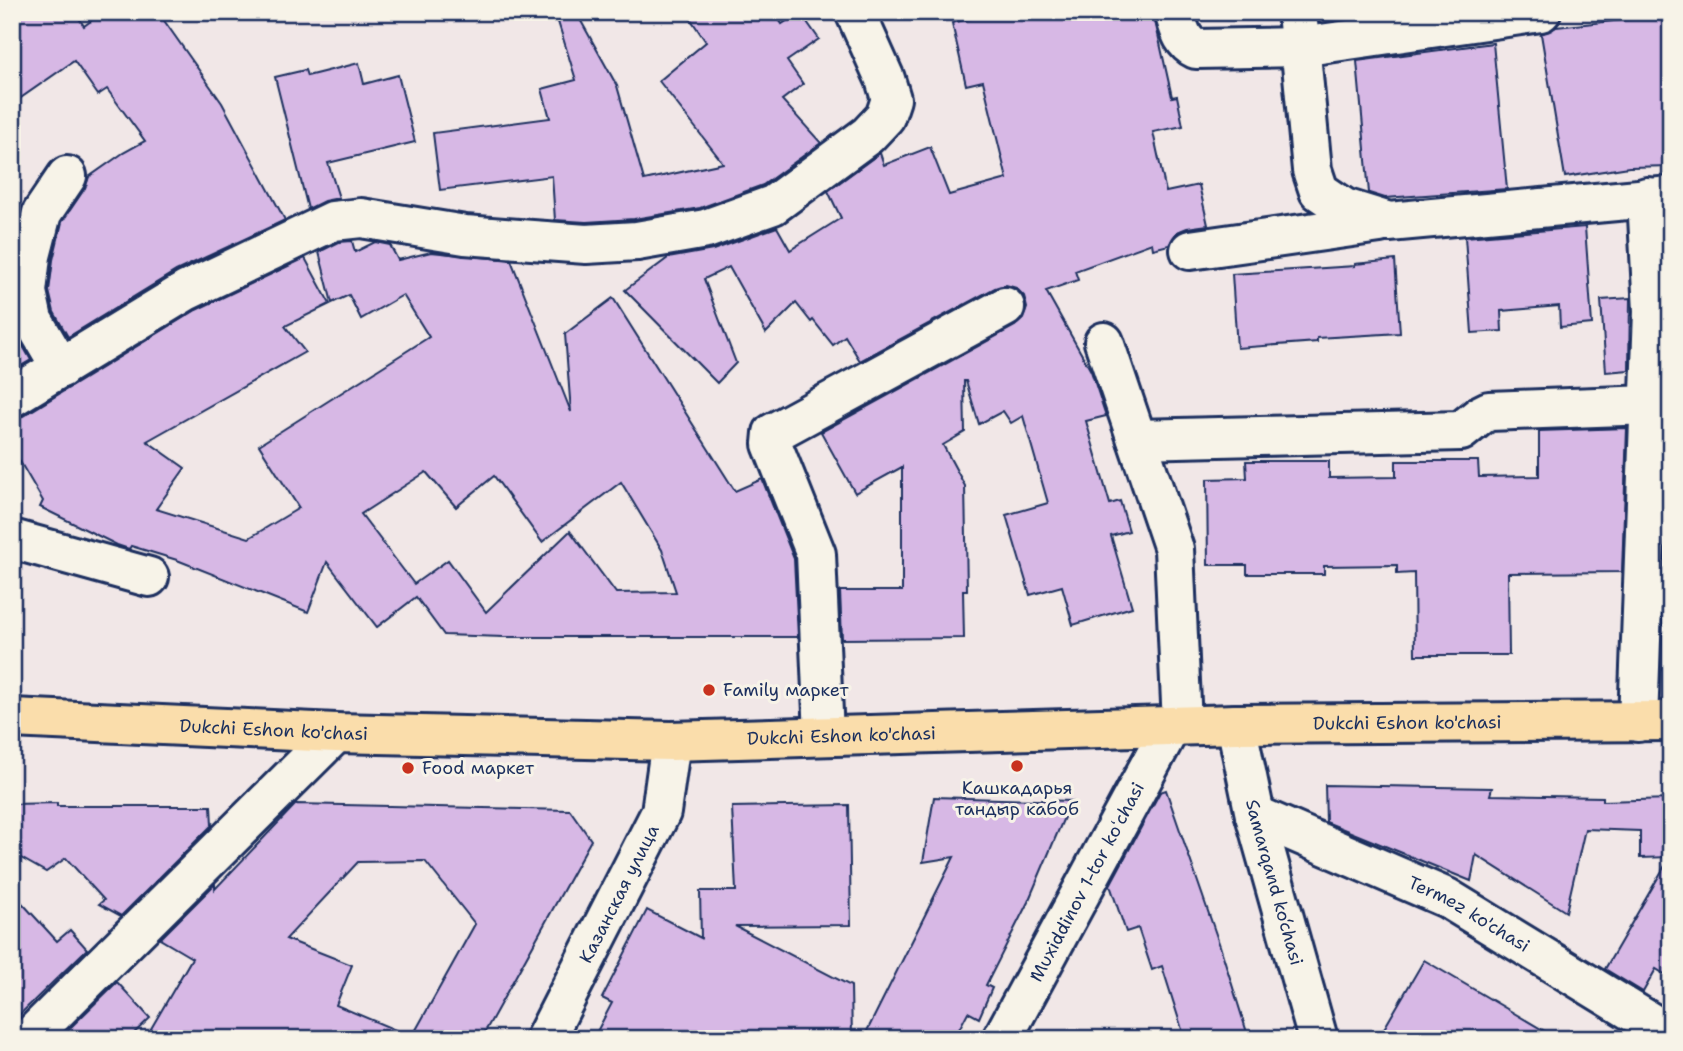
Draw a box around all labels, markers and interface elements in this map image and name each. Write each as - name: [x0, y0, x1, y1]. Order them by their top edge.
- place label: Family маркет: [723, 678, 849, 702]
- marker: Family маркет: [701, 682, 717, 698]
- street label: Dukchi Eshon ko'chasi: [1313, 710, 1502, 735]
- street label: Dukchi Eshon ko'chasi: [179, 714, 368, 746]
- street label: Dukchi Eshon ko'chasi: [747, 721, 936, 751]
- place label: Food маркет: [422, 756, 535, 780]
- marker: Кашкадарья тандыр кабоб: [1009, 758, 1025, 774]
- marker: Food маркет: [400, 760, 416, 776]
- place label: Кашкадарья тандыр кабоб: [955, 776, 1079, 821]
- street label: Muxiddinov 1-tor koʻchasi: [1024, 778, 1150, 986]
- street label: Samarqand ko‘chasi: [1240, 797, 1309, 968]
- street label: Казанская улица: [574, 820, 665, 967]
- street label: Termez ko'chasi: [1404, 871, 1534, 958]

